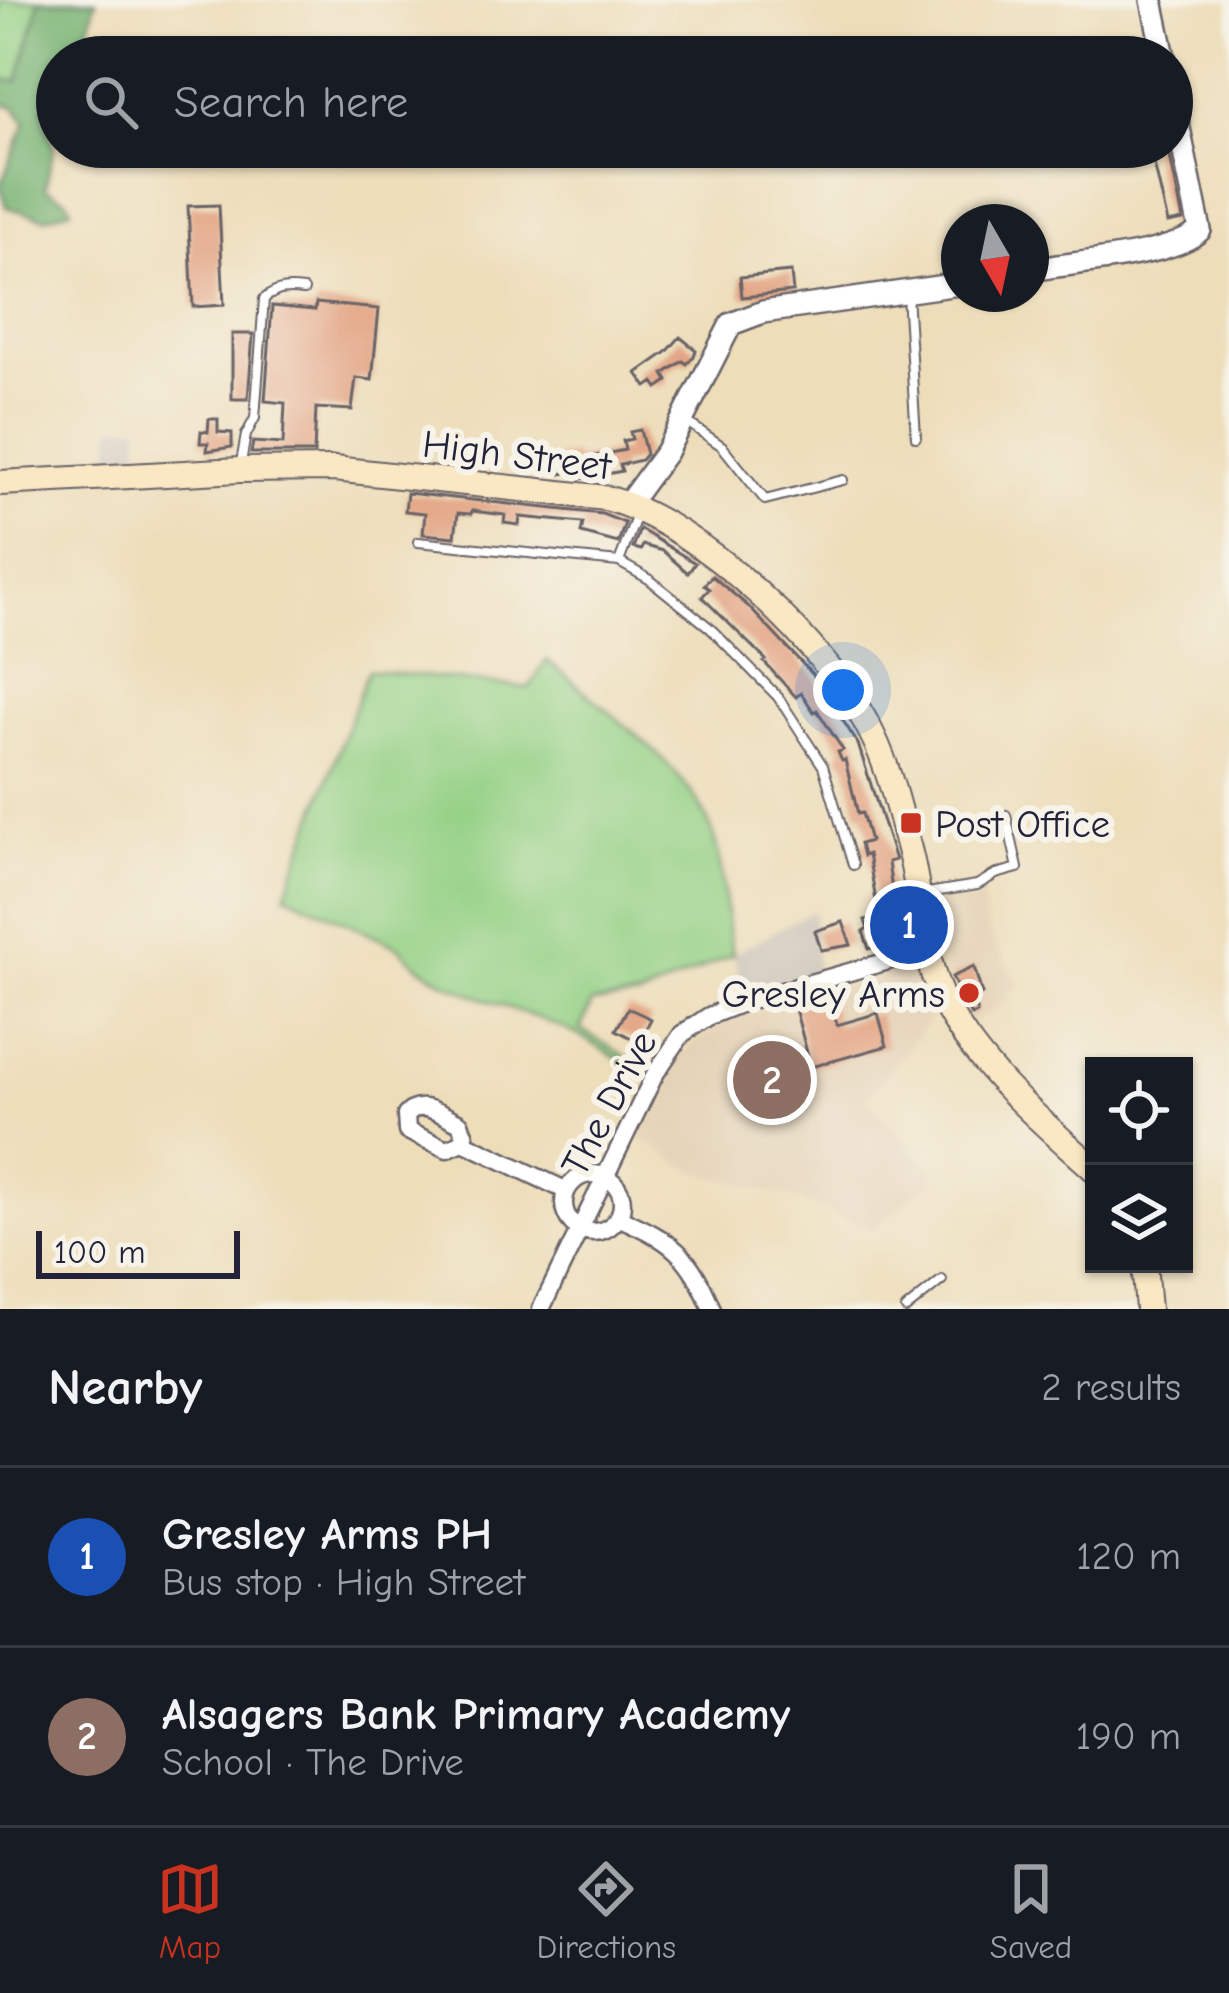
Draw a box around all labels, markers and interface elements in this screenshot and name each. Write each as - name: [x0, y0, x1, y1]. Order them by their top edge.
- search box: [36, 36, 1193, 168]
- icon: search: [78, 69, 144, 135]
- text: Search here: [174, 76, 408, 128]
- north arrow: [941, 204, 1049, 312]
- street label: High Street: [420, 422, 615, 490]
- your location: [813, 660, 873, 720]
- place label: Post Office: [935, 802, 1110, 847]
- marker: Post Office: [898, 810, 924, 836]
- pin: 1: [870, 880, 948, 970]
- place label: Gresley Arms: [721, 972, 945, 1017]
- marker: Gresley Arms: [956, 980, 982, 1006]
- street label: The Drive: [552, 1023, 666, 1184]
- pin: 2: [733, 1035, 811, 1125]
- map controls: [1085, 1057, 1193, 1273]
- button: locate: [1085, 1057, 1193, 1165]
- button: layers: [1085, 1165, 1193, 1273]
- scale bar: [36, 1225, 240, 1278]
- text: 100 m: [54, 1233, 146, 1271]
- text: Nearby: [48, 1358, 202, 1417]
- text: 2 results: [1041, 1365, 1181, 1410]
- text: Gresley Arms PH: [162, 1508, 492, 1560]
- text: 1: [79, 1534, 95, 1579]
- text: 120 m: [1076, 1534, 1181, 1579]
- text: Bus stop · High Street: [162, 1560, 525, 1605]
- text: Alsagers Bank Primary Academy: [162, 1688, 790, 1740]
- text: 2: [77, 1714, 97, 1759]
- text: 190 m: [1076, 1714, 1181, 1759]
- text: School · The Drive: [162, 1740, 464, 1785]
- tab: Map: [157, 1856, 223, 1966]
- tab: Directions: [537, 1856, 676, 1966]
- tab: Saved: [990, 1856, 1072, 1966]

